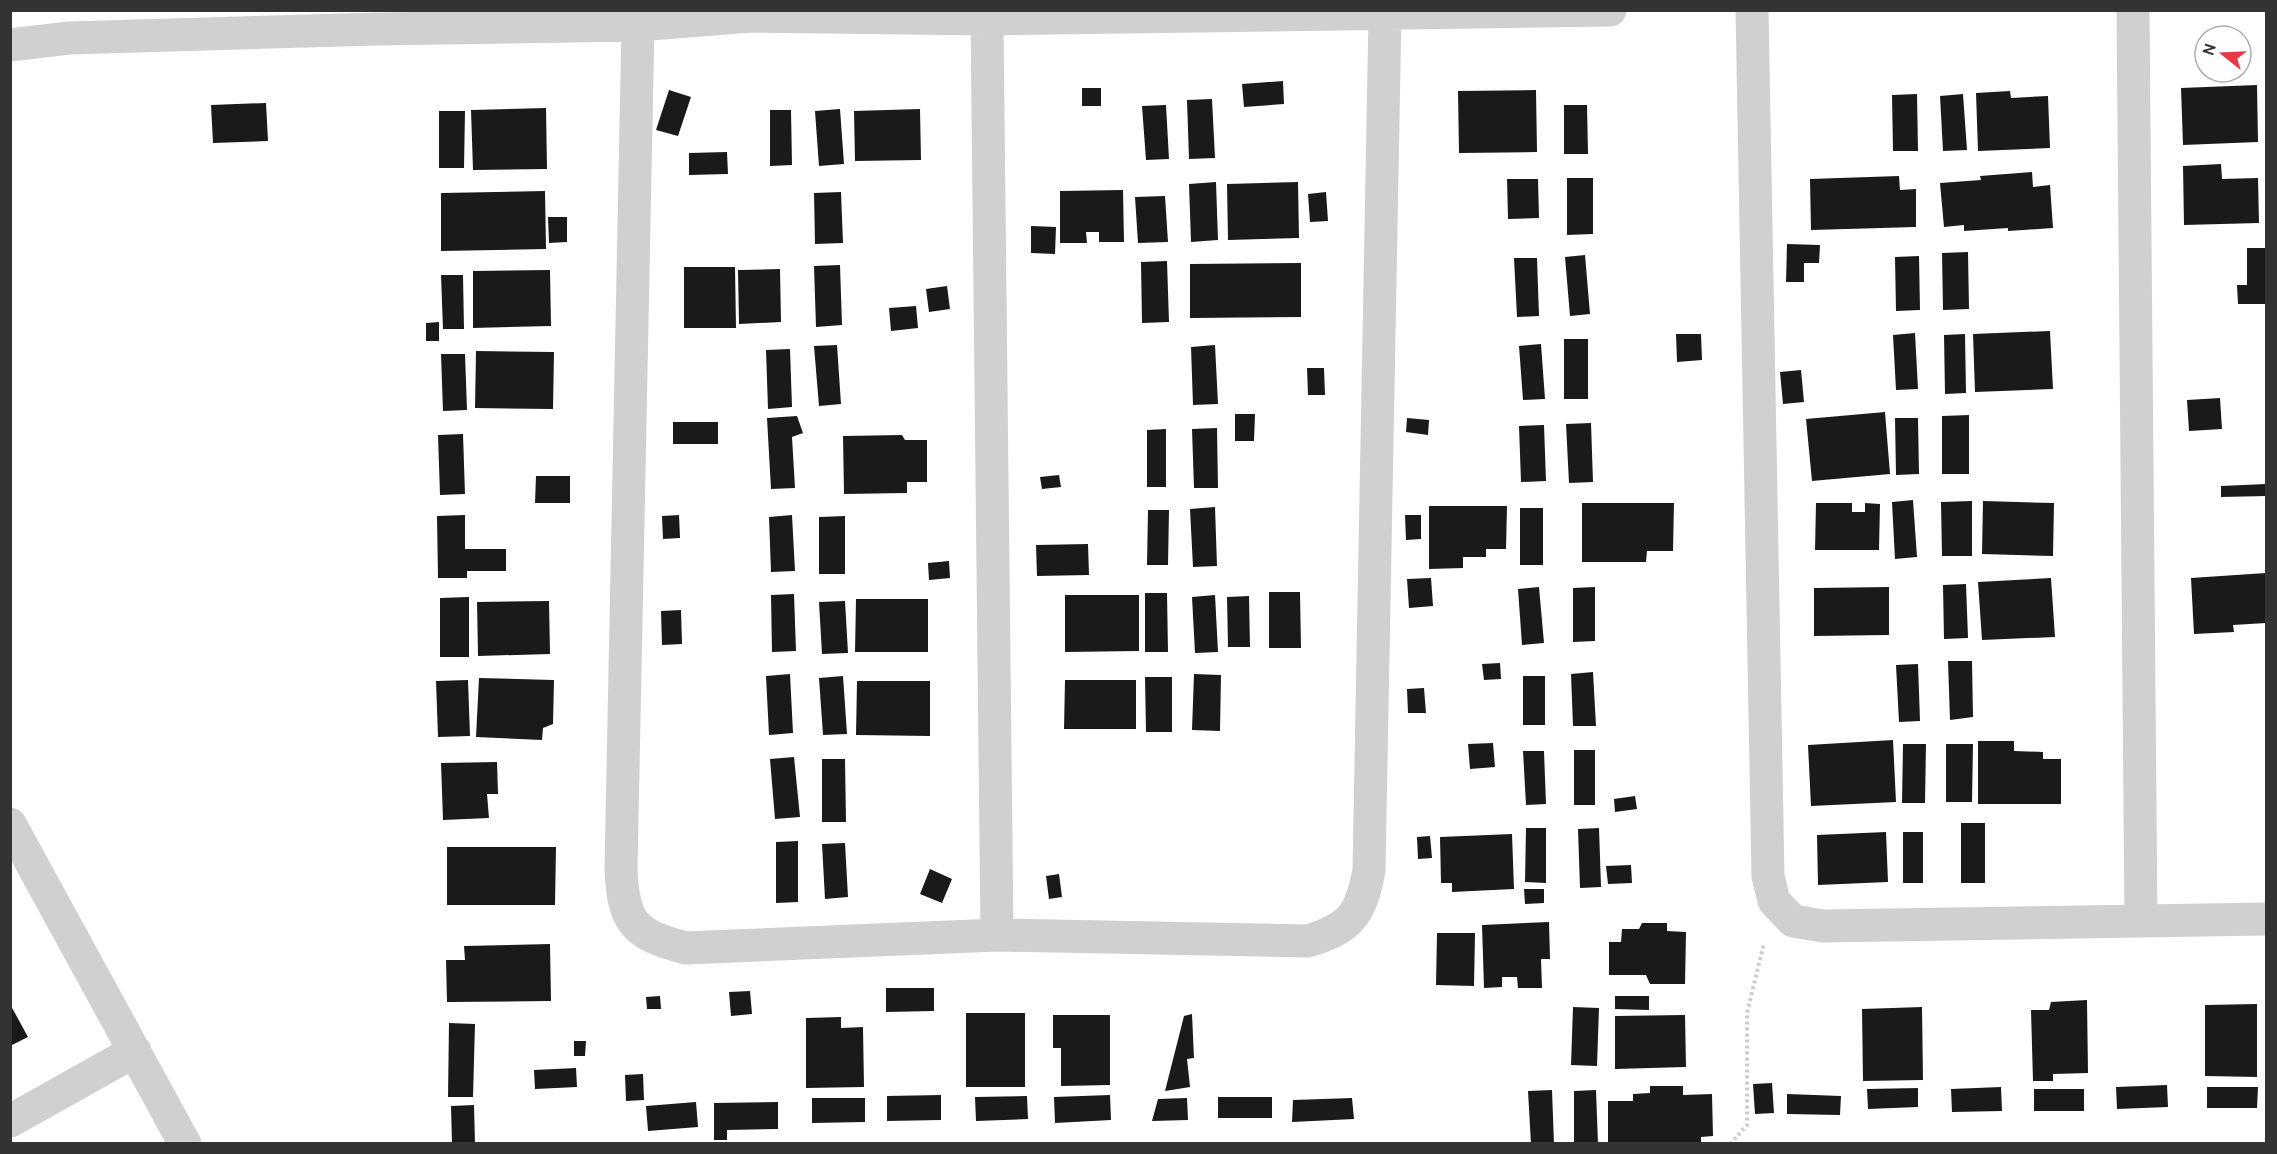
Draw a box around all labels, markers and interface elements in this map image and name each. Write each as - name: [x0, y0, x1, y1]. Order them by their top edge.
- north arrow: [2193, 24, 2253, 84]
- text: N: [2198, 41, 2220, 58]

